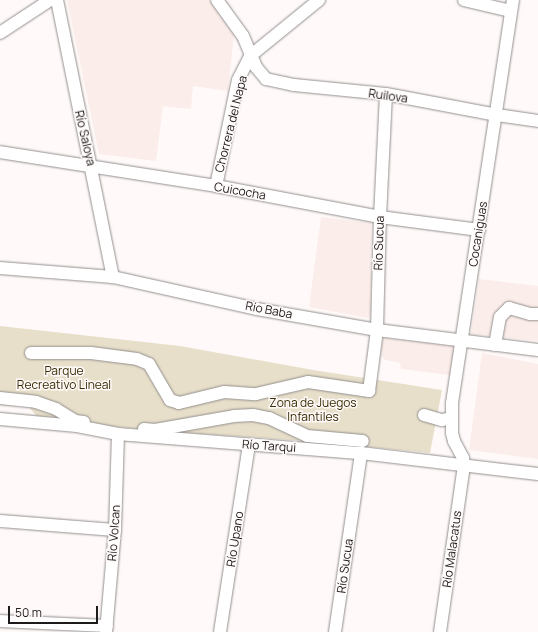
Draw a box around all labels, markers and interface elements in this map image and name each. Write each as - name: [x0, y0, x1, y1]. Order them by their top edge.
- street label: Chorrera del Napa: [212, 74, 250, 174]
- street label: Ruilova: [367, 86, 409, 106]
- street label: Río Saloya: [72, 109, 98, 167]
- street label: Cuicocha: [213, 179, 267, 203]
- street label: Cocaniguas: [466, 200, 490, 268]
- street label: Río Sucua: [371, 215, 387, 271]
- street label: Río Baba: [244, 298, 294, 322]
- park label: Parque Recreativo Lineal: [17, 364, 111, 392]
- park label: Zona de Juegos Infantiles: [269, 396, 357, 424]
- street label: Río Tarqui: [241, 437, 297, 455]
- street label: Río Volcan: [105, 504, 123, 562]
- street label: Río Upano: [223, 510, 247, 568]
- street label: Río Malacatus: [439, 510, 465, 588]
- street label: Río Sucua: [334, 538, 356, 594]
- scale bar: [10, 598, 100, 624]
- text: 50 m: [15, 604, 42, 621]

